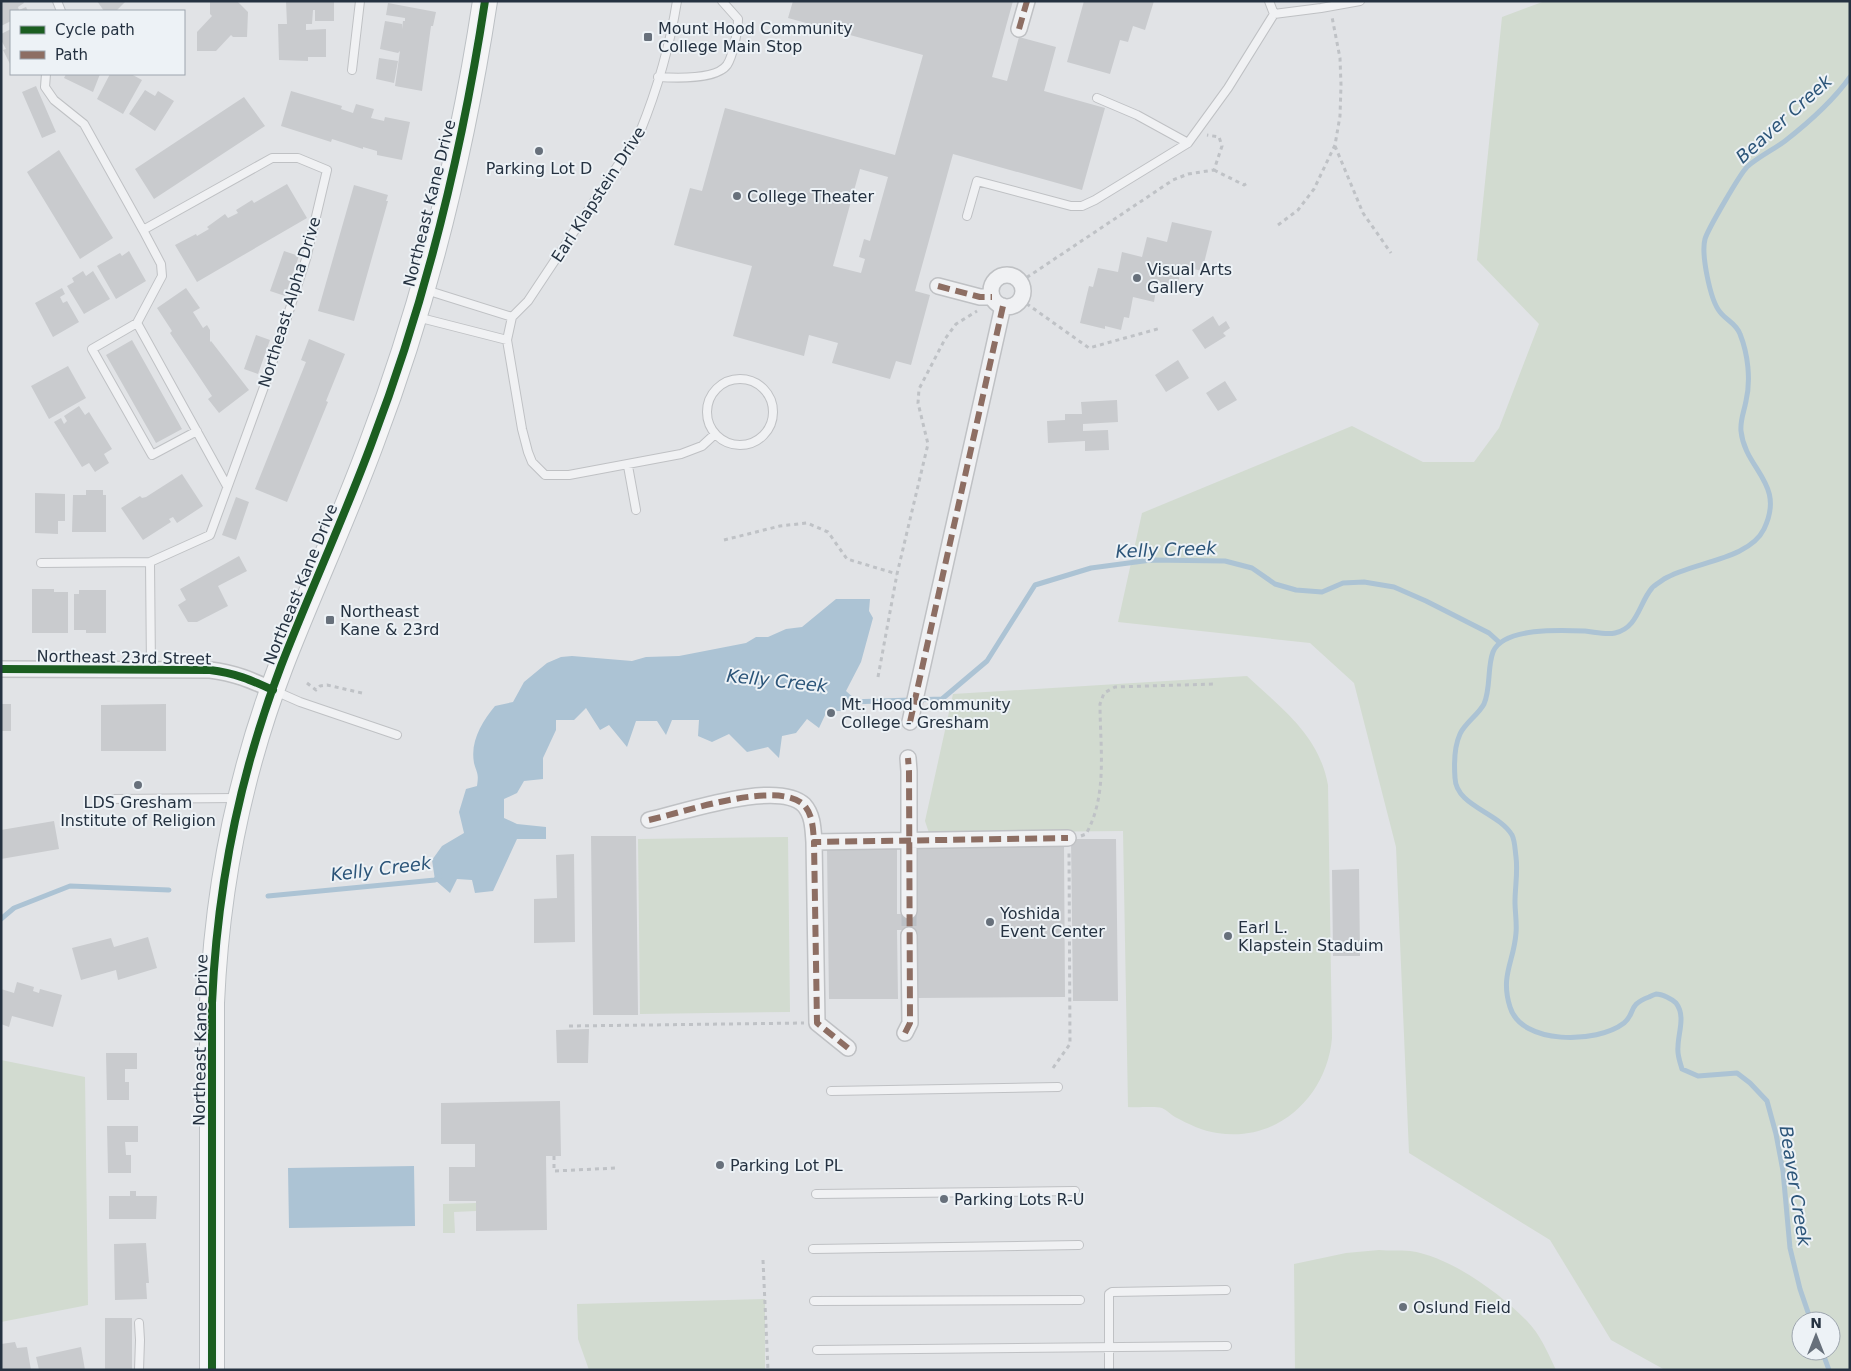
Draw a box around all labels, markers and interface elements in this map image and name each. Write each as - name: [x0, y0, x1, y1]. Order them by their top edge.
- legend: [10, 10, 185, 75]
- place label: Mount Hood Community College Main Stop: [658, 19, 853, 56]
- text: Cycle path: [55, 21, 135, 39]
- marker: Mount Hood Community College Main Stop: [642, 31, 654, 43]
- text: Path: [55, 46, 88, 64]
- water label: Beaver Creek: [1731, 69, 1837, 167]
- street label: Northeast Kane Drive: [399, 117, 459, 289]
- street label: Earl Klapstein Drive: [548, 123, 649, 266]
- marker: Parking Lot D: [533, 145, 545, 157]
- place label: Parking Lot D: [486, 159, 592, 178]
- place label: College Theater: [747, 187, 874, 206]
- marker: College Theater: [731, 190, 743, 202]
- street label: Northeast Alpha Drive: [254, 215, 324, 390]
- place label: Visual Arts Gallery: [1147, 260, 1232, 297]
- marker: Visual Arts Gallery: [1131, 272, 1143, 284]
- street label: Northeast Kane Drive: [259, 501, 341, 667]
- water label: Kelly Creek: [1115, 537, 1218, 562]
- place label: Northeast Kane & 23rd: [340, 602, 439, 639]
- marker: Northeast Kane & 23rd: [324, 614, 336, 626]
- street label: Northeast 23rd Street: [37, 646, 211, 669]
- water label: Kelly Creek: [726, 665, 830, 696]
- place label: Mt. Hood Community College - Gresham: [841, 695, 1011, 732]
- marker: Mt. Hood Community College - Gresham: [825, 707, 837, 719]
- marker: LDS Gresham Institute of Religion: [132, 779, 144, 791]
- place label: LDS Gresham Institute of Religion: [60, 793, 216, 830]
- water label: Kelly Creek: [329, 852, 434, 885]
- place label: Yoshida Event Center: [999, 904, 1105, 941]
- marker: Yoshida Event Center: [984, 916, 996, 928]
- place label: Earl L. Klapstein Staduim: [1238, 918, 1384, 955]
- marker: Earl L. Klapstein Staduim: [1222, 930, 1234, 942]
- street label: Northeast Kane Drive: [190, 954, 211, 1126]
- water label: Beaver Creek: [1776, 1124, 1816, 1249]
- place label: Parking Lot PL: [730, 1156, 843, 1175]
- marker: Parking Lot PL: [714, 1159, 726, 1171]
- place label: Parking Lots R-U: [954, 1190, 1084, 1209]
- marker: Parking Lots R-U: [938, 1193, 950, 1205]
- place label: Oslund Field: [1413, 1298, 1511, 1317]
- marker: Oslund Field: [1397, 1301, 1409, 1313]
- north arrow: [1791, 1311, 1841, 1361]
- text: N: [1810, 1315, 1822, 1331]

